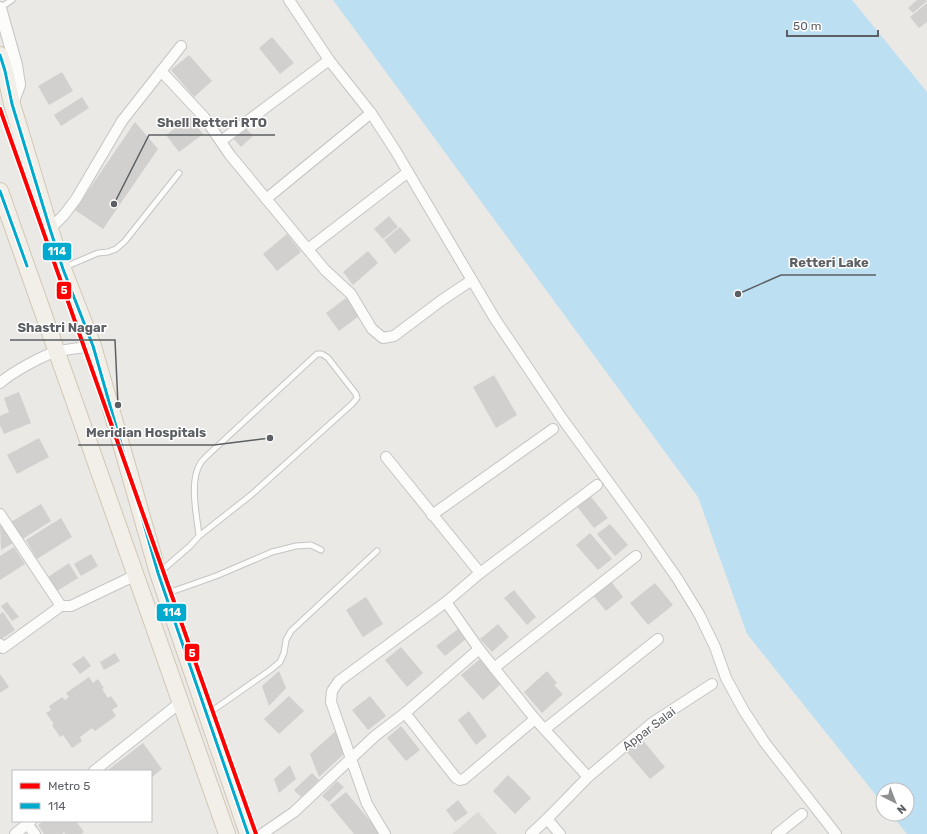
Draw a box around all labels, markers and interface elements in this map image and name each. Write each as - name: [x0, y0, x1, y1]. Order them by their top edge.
- scale bar: [787, 12, 878, 38]
- text: 50 m: [793, 19, 821, 33]
- callout: Shell Retteri RTO: [149, 110, 275, 135]
- text: Shell Retteri RTO: [157, 115, 267, 130]
- line badge: 114: [42, 242, 72, 261]
- text: 114: [48, 245, 67, 258]
- callout: Retteri Lake: [781, 250, 876, 275]
- text: Retteri Lake: [789, 255, 869, 270]
- line badge: 5: [56, 281, 72, 300]
- text: 5: [60, 284, 68, 297]
- callout: Shastri Nagar: [10, 315, 115, 340]
- text: Shastri Nagar: [17, 320, 107, 335]
- callout: Meridian Hospitals: [78, 420, 214, 445]
- text: Meridian Hospitals: [86, 425, 206, 440]
- line badge: 114: [156, 603, 187, 622]
- text: 114: [163, 606, 182, 619]
- line badge: 5: [184, 643, 200, 662]
- text: 5: [188, 647, 196, 660]
- street label: Appar Salai: [620, 704, 678, 753]
- legend: [12, 770, 152, 822]
- text: Metro 5: [48, 779, 90, 793]
- north arrow: [875, 782, 915, 822]
- text: 114: [48, 799, 66, 813]
- text: N: [894, 802, 909, 817]

